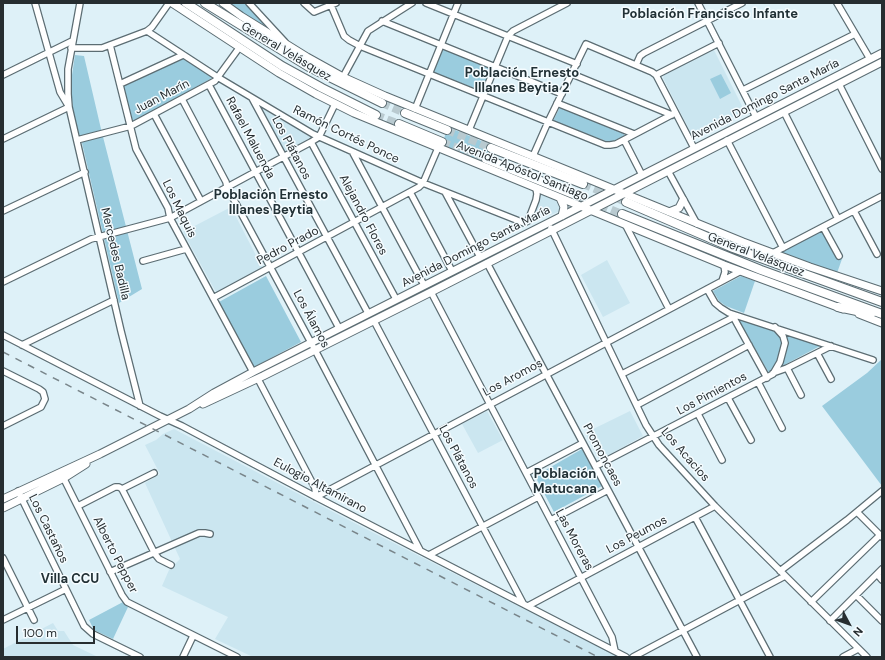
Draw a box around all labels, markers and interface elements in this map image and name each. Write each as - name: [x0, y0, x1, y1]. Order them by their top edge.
- district label: Población Francisco Infante: [622, 7, 798, 23]
- street label: General Velásquez: [238, 19, 334, 85]
- street label: Avenida Domingo Santa María: [688, 56, 842, 144]
- district label: Población Ernesto Illanes Beytia 2: [465, 66, 579, 97]
- street label: Juan Marín: [132, 77, 192, 117]
- street label: Rafael Maluenda: [222, 95, 278, 181]
- street label: Ramón Cortés Ponce: [291, 103, 401, 167]
- street label: Los Plátanos: [268, 114, 314, 182]
- street label: Avenida Apóstol Santiago: [454, 138, 590, 204]
- street label: Alejandro Flores: [336, 172, 390, 258]
- street label: Los Maquis: [159, 178, 199, 240]
- district label: Población Ernesto Illanes Beytia: [214, 188, 328, 219]
- street label: Avenida Domingo Santa María: [399, 203, 553, 291]
- street label: Mercedes Badilla: [97, 206, 133, 302]
- street label: Pedro Prado: [255, 224, 321, 268]
- street label: General Velásquez: [706, 230, 806, 280]
- street label: Los Álamos: [290, 288, 332, 350]
- street label: Los Aromos: [481, 356, 545, 400]
- street label: Los Pimientos: [675, 370, 749, 418]
- street label: Promoncaes: [579, 421, 625, 489]
- street label: Los Plátanos: [435, 423, 481, 491]
- street label: Los Acacios: [658, 425, 712, 485]
- street label: Eulogio Altamirano: [271, 455, 369, 517]
- district label: Población Matucana: [533, 467, 597, 498]
- street label: Los Castaños: [25, 492, 71, 566]
- street label: Las Moreras: [552, 507, 596, 573]
- street label: Los Peumos: [604, 513, 670, 557]
- street label: Alberto Pepper: [90, 514, 140, 596]
- district label: Villa CCU: [41, 572, 99, 588]
- north arrow: [829, 604, 869, 644]
- scale bar: [18, 618, 97, 644]
- text: N: [850, 624, 866, 639]
- text: 100 m: [23, 625, 57, 641]

